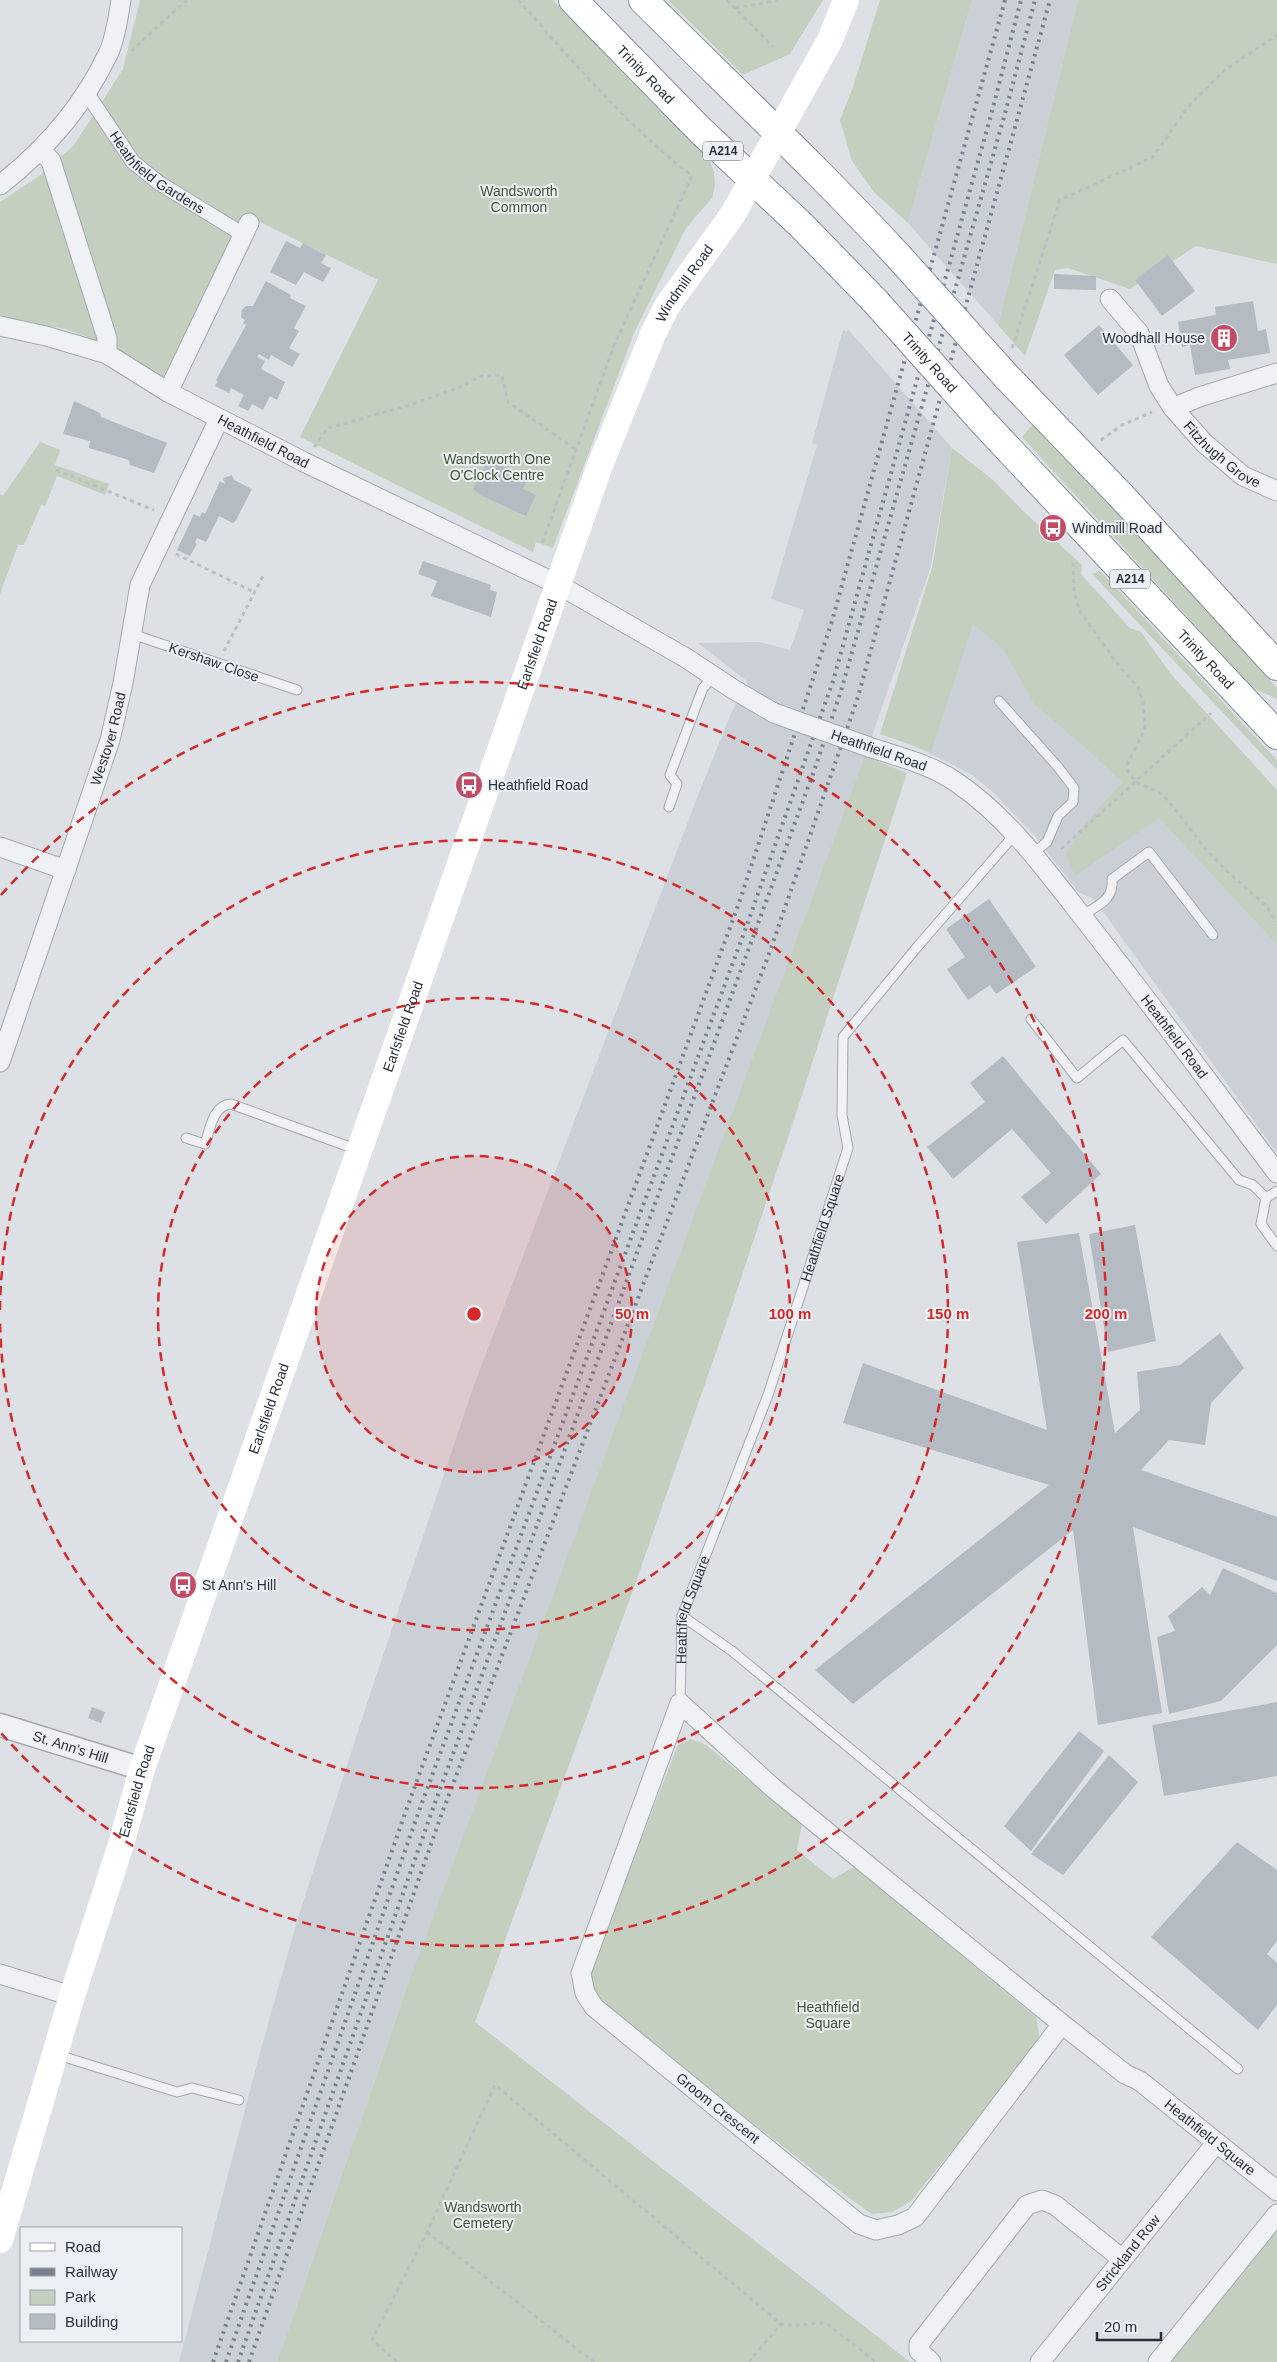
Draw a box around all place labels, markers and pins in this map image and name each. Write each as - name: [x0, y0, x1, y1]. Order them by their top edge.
- building icon: Woodhall House: [1209, 323, 1239, 353]
- place label: Woodhall House: [1103, 330, 1205, 346]
- bus stop icon: Windmill Road: [1038, 513, 1068, 543]
- place label: Windmill Road: [1072, 520, 1162, 536]
- bus stop icon: Heathfield Road: [454, 770, 484, 800]
- place label: Heathfield Road: [488, 777, 588, 793]
- centre of rings: [465, 1305, 483, 1323]
- bus stop icon: St Ann's Hill: [168, 1570, 198, 1600]
- place label: St Ann's Hill: [202, 1577, 276, 1593]

